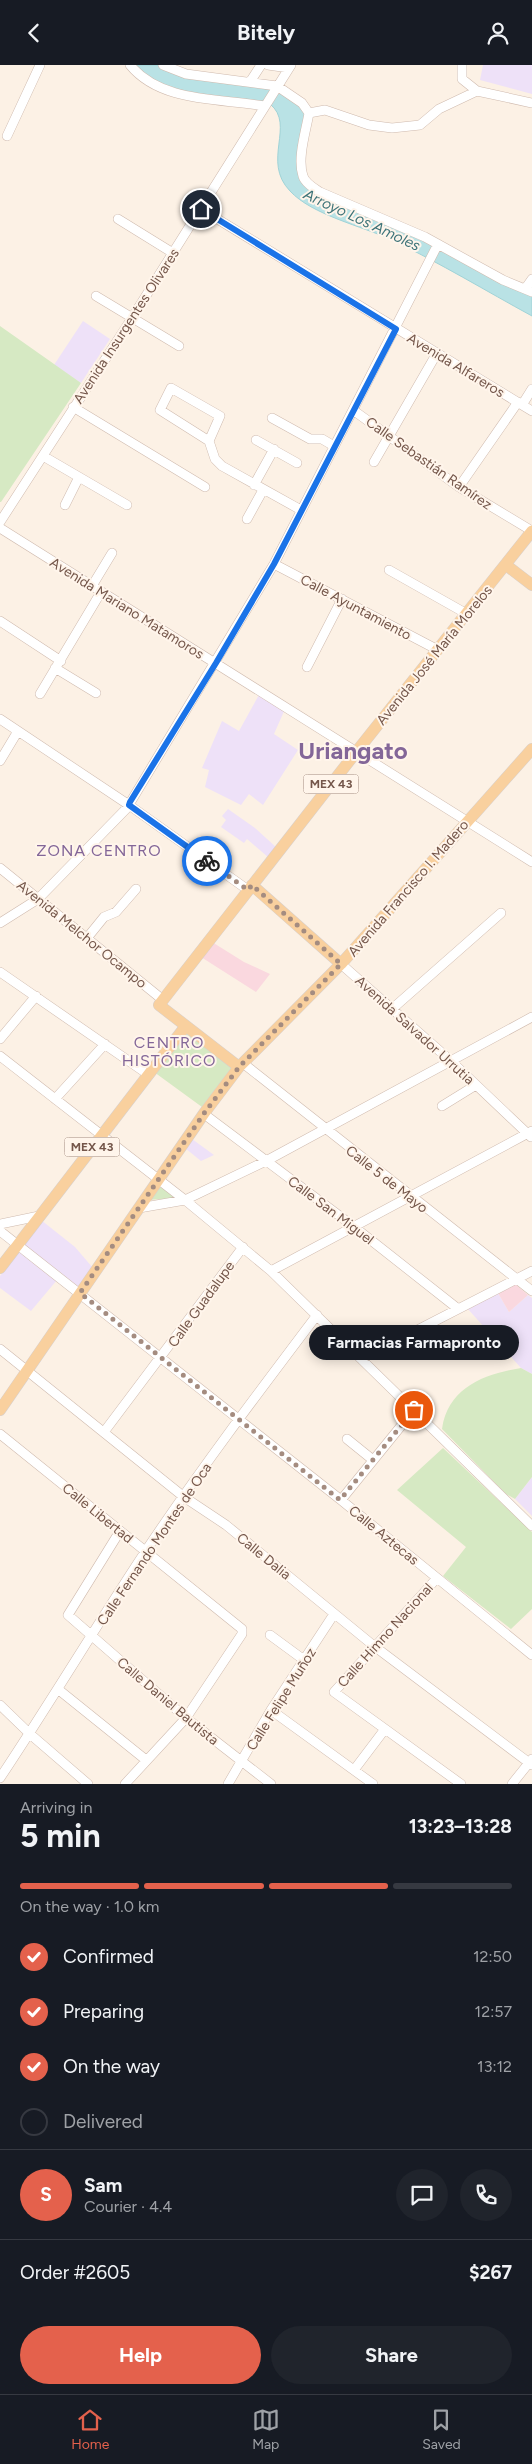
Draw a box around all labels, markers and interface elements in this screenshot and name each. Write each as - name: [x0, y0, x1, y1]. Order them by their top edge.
- icon: back: [20, 19, 48, 47]
- text: Bitely: [237, 19, 295, 46]
- icon: person: [484, 19, 512, 47]
- water label: Arroyo Los Amoles: [300, 185, 423, 255]
- pin: [180, 188, 222, 230]
- icon: home: [187, 195, 215, 223]
- street label: Avenida Insurgentes Olivares: [70, 246, 183, 407]
- street label: Avenida Alfareros: [404, 330, 507, 401]
- street label: Calle Sebastián Ramírez: [362, 413, 495, 513]
- street label: Avenida Mariano Matamoros: [47, 554, 207, 663]
- street label: Calle Ayuntamiento: [297, 571, 414, 644]
- street label: Avenida José María Morelos: [373, 582, 496, 728]
- district label: Uriangato: [298, 736, 408, 765]
- road number: MEX 43: [304, 775, 358, 794]
- street label: Avenida Francisco I. Madero: [344, 817, 472, 960]
- courier: [182, 836, 232, 886]
- district label: ZONA CENTRO: [36, 841, 162, 860]
- icon: bike: [193, 847, 221, 875]
- street label: Avenida Melchor Ocampo: [13, 877, 150, 992]
- street label: Avenida Salvador Urrutia: [352, 972, 478, 1088]
- district label: CENTRO HISTÓRICO: [122, 1033, 216, 1070]
- road number: MEX 43: [64, 1137, 120, 1157]
- street label: Calle 5 de Mayo: [342, 1142, 431, 1217]
- street label: Calle San Miguel: [284, 1173, 377, 1248]
- street label: Calle Guadalupe: [164, 1258, 239, 1351]
- callout: Farmacias Farmapronto: [309, 1325, 519, 1360]
- text: Farmacias Farmapronto: [327, 1333, 501, 1352]
- pin: [393, 1389, 435, 1431]
- icon: bag: [400, 1396, 428, 1424]
- street label: Calle Fernando Montes de Oca: [94, 1460, 215, 1629]
- street label: Calle Libertad: [59, 1480, 137, 1547]
- street label: Calle Aztecas: [345, 1502, 422, 1569]
- street label: Calle Dalia: [233, 1529, 294, 1583]
- street label: Calle Himno Nacional: [334, 1580, 437, 1691]
- street label: Calle Felipe Muñoz: [243, 1645, 320, 1754]
- street label: Calle Daniel Bautista: [113, 1654, 222, 1749]
- text: Arriving in: [20, 1798, 92, 1817]
- text: 13:23–13:28: [409, 1815, 512, 1838]
- text: 5 min: [20, 1817, 101, 1855]
- text: On the way · 1.0 km: [20, 1897, 159, 1916]
- icon: check: [20, 1943, 48, 1971]
- text: Confirmed: [63, 1945, 154, 1968]
- text: 12:50: [473, 1947, 512, 1966]
- icon: check: [20, 1998, 48, 2026]
- text: Preparing: [63, 2000, 144, 2023]
- text: 12:57: [475, 2002, 512, 2021]
- icon: check: [20, 2053, 48, 2081]
- text: On the way: [63, 2055, 160, 2078]
- text: 13:12: [477, 2057, 512, 2076]
- text: Delivered: [63, 2110, 143, 2133]
- button: chat: [396, 2169, 448, 2221]
- button: phone: [460, 2169, 512, 2221]
- text: Sam: [84, 2174, 122, 2197]
- text: S: [40, 2183, 52, 2206]
- text: Courier · 4.4: [84, 2197, 172, 2216]
- text: Order #2605: [20, 2261, 130, 2284]
- text: $267: [469, 2261, 512, 2284]
- button: Help: [20, 2326, 261, 2384]
- button: Share: [271, 2326, 512, 2384]
- tab: Home: [71, 2406, 109, 2453]
- tab: Map: [252, 2406, 280, 2453]
- tab: Saved: [422, 2406, 461, 2453]

